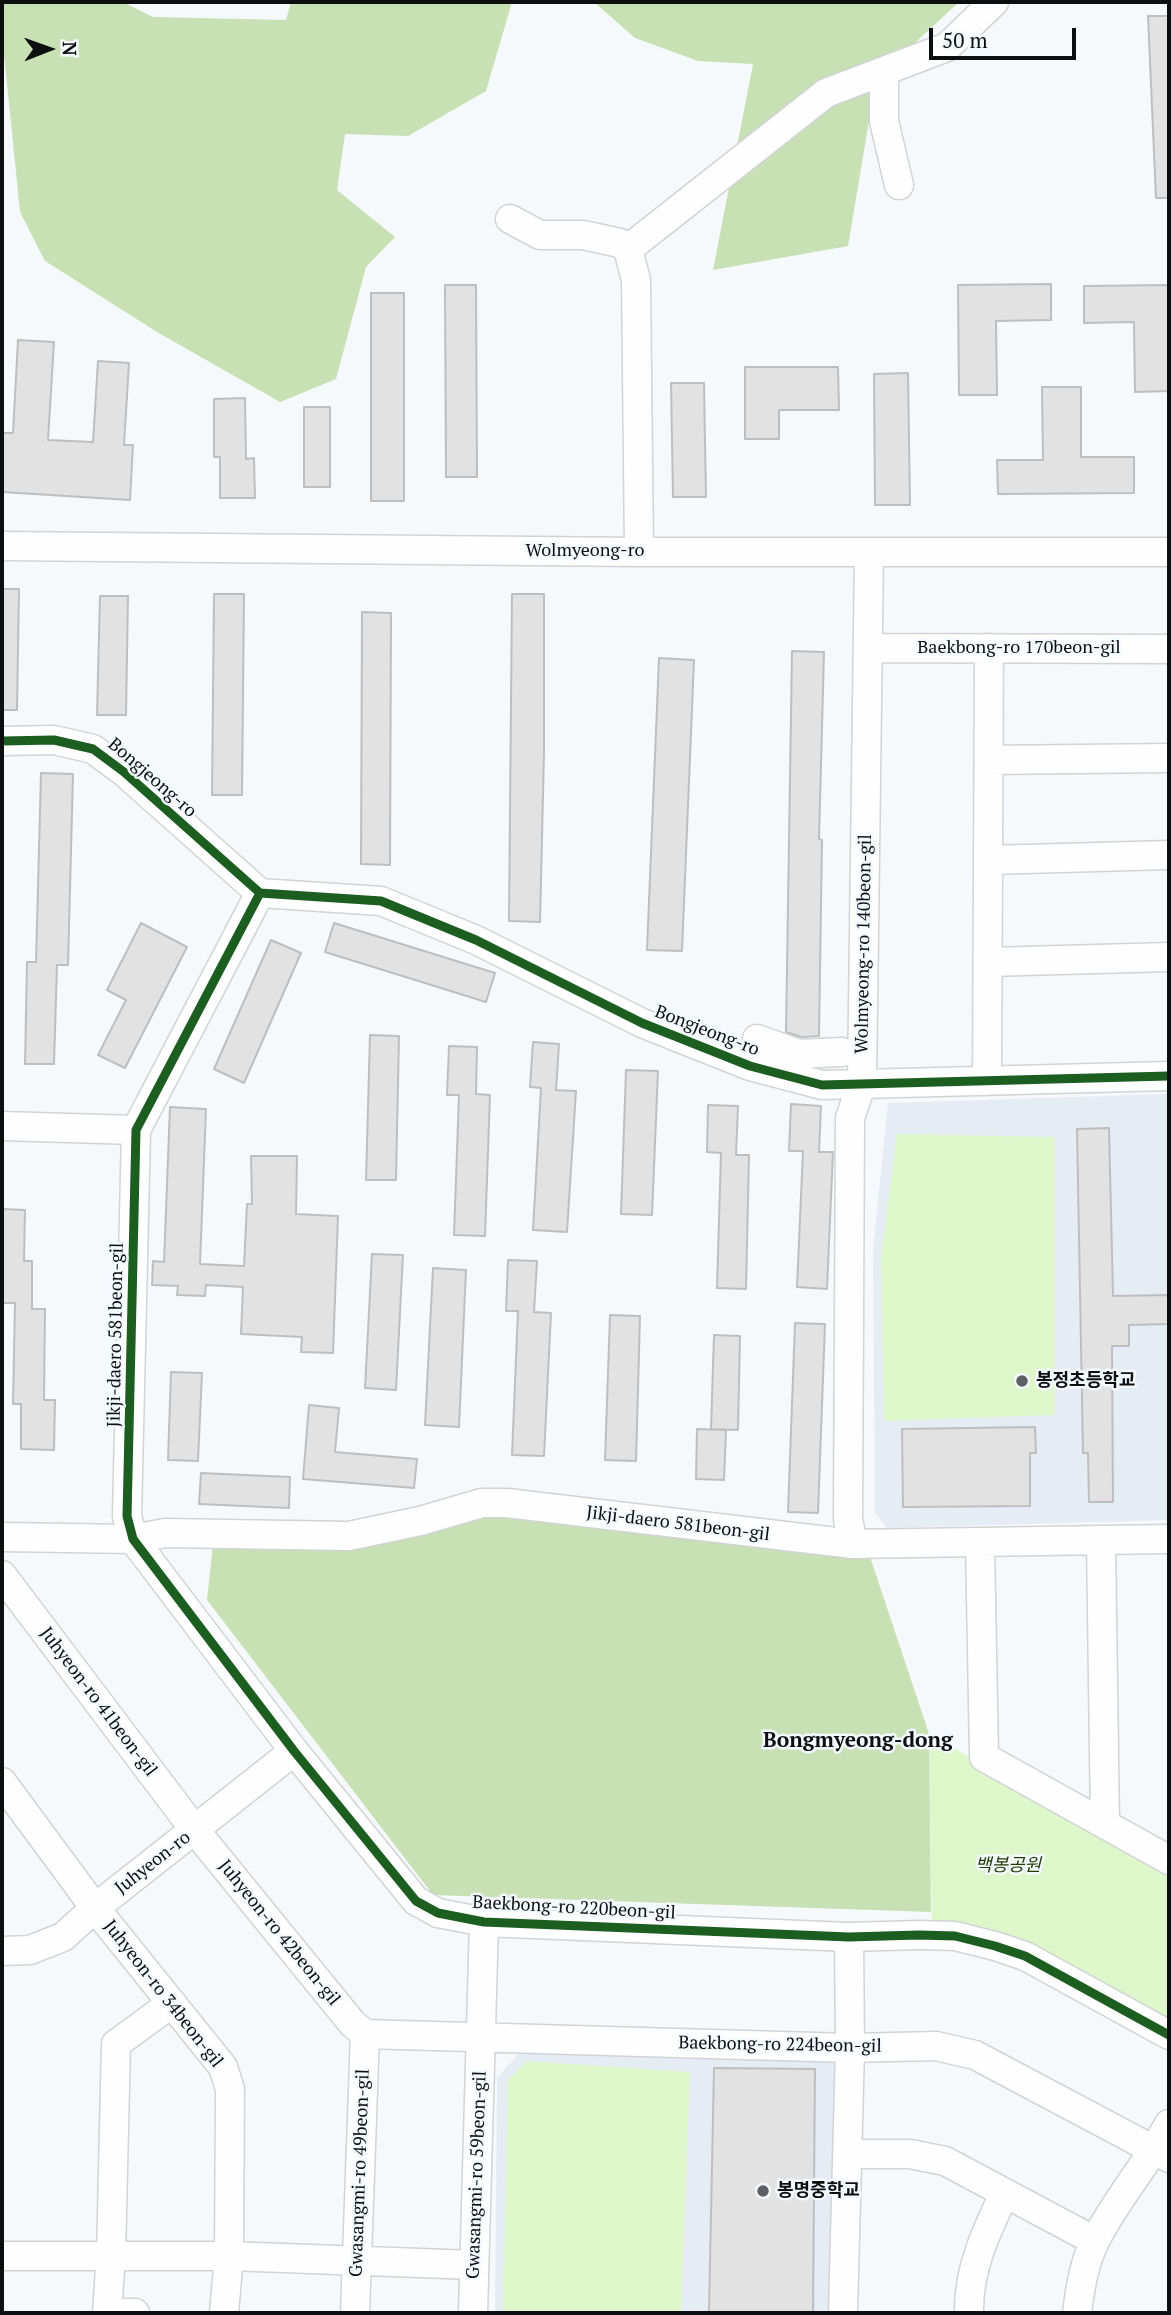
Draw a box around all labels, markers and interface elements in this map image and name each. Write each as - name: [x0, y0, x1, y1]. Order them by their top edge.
- north arrow: [14, 14, 84, 84]
- scale bar: [933, 14, 1080, 58]
- text: 50 m: [942, 26, 988, 54]
- text: N: [58, 41, 83, 56]
- street label: Wolmyeong-ro: [526, 540, 644, 562]
- street label: Baekbong-ro 170beon-gil: [917, 637, 1121, 659]
- street label: Bongjeong-ro: [103, 734, 201, 822]
- street label: Wolmyeong-ro 140beon-gil: [851, 834, 877, 1054]
- street label: Bongjeong-ro: [652, 1001, 762, 1061]
- street label: Jikji-daero 581beon-gil: [104, 1242, 128, 1428]
- place label: 봉정초등학교: [1036, 1370, 1135, 1392]
- marker: 봉정초등학교: [1014, 1373, 1030, 1389]
- street label: Jikji-daero 581beon-gil: [585, 1502, 771, 1546]
- street label: Juhyeon-ro 41beon-gil: [35, 1623, 161, 1781]
- district label: Bongmyeong-dong: [763, 1728, 953, 1754]
- street label: Juhyeon-ro: [111, 1827, 195, 1899]
- park label: 백봉공원: [975, 1855, 1041, 1877]
- street label: Juhyeon-ro 42beon-gil: [214, 1856, 344, 2010]
- street label: Baekbong-ro 220beon-gil: [472, 1892, 676, 1924]
- street label: Juhyeon-ro 34beon-gil: [99, 1916, 227, 2072]
- street label: Baekbong-ro 224beon-gil: [678, 2032, 882, 2058]
- street label: Gwasangmi-ro 49beon-gil: [346, 2069, 374, 2277]
- street label: Gwasangmi-ro 59beon-gil: [463, 2071, 491, 2279]
- place label: 봉명중학교: [777, 2180, 860, 2202]
- marker: 봉명중학교: [755, 2183, 771, 2199]

